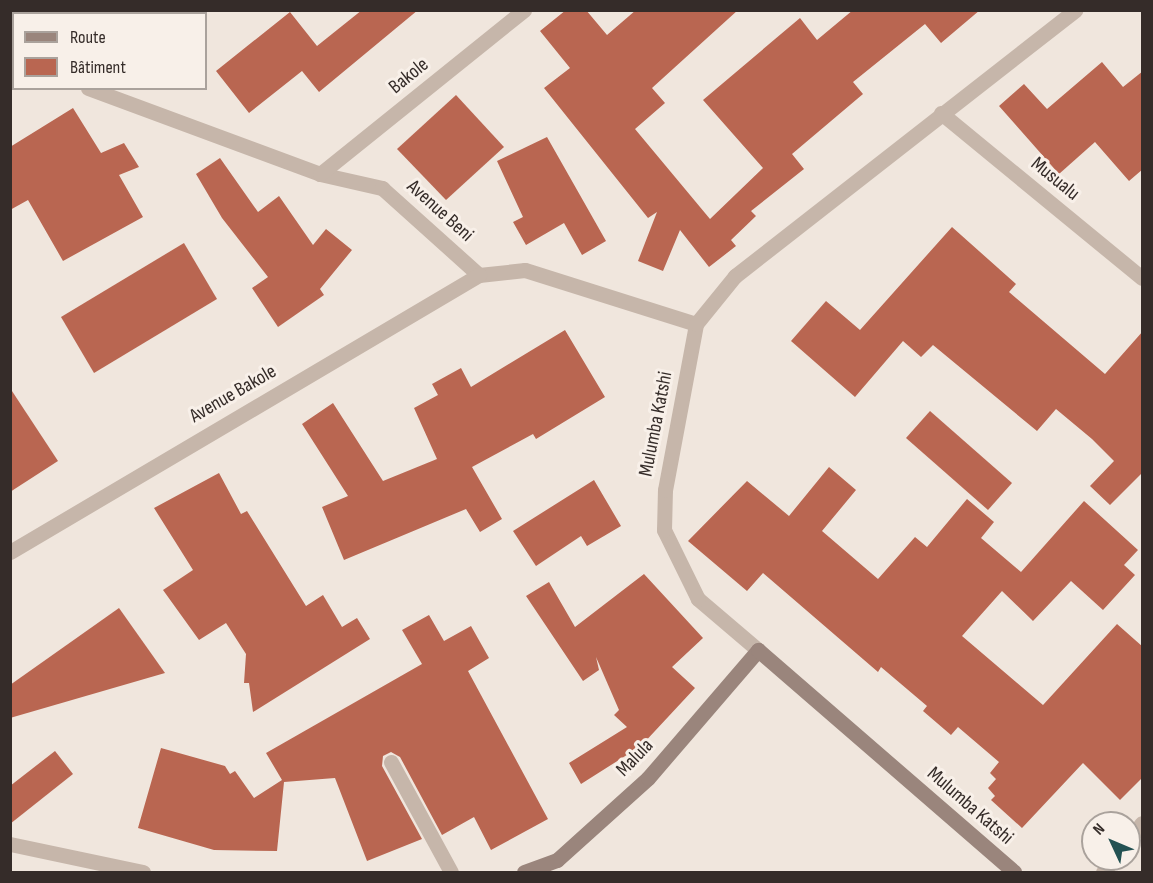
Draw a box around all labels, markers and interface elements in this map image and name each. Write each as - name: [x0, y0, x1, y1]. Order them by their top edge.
- legend: [12, 12, 207, 90]
- text: Route: [70, 27, 106, 48]
- street label: Bakole: [384, 53, 434, 99]
- text: Bâtiment: [70, 57, 126, 78]
- street label: Musualu: [1026, 152, 1084, 206]
- street label: Avenue Beni: [402, 175, 478, 247]
- street label: Avenue Bakole: [185, 360, 281, 428]
- street label: Mulumba Katshi: [634, 369, 678, 479]
- street label: Malula: [611, 734, 659, 782]
- street label: Mulumba Katshi: [922, 762, 1018, 850]
- north arrow: [1081, 811, 1141, 871]
- text: N: [1089, 820, 1109, 839]

